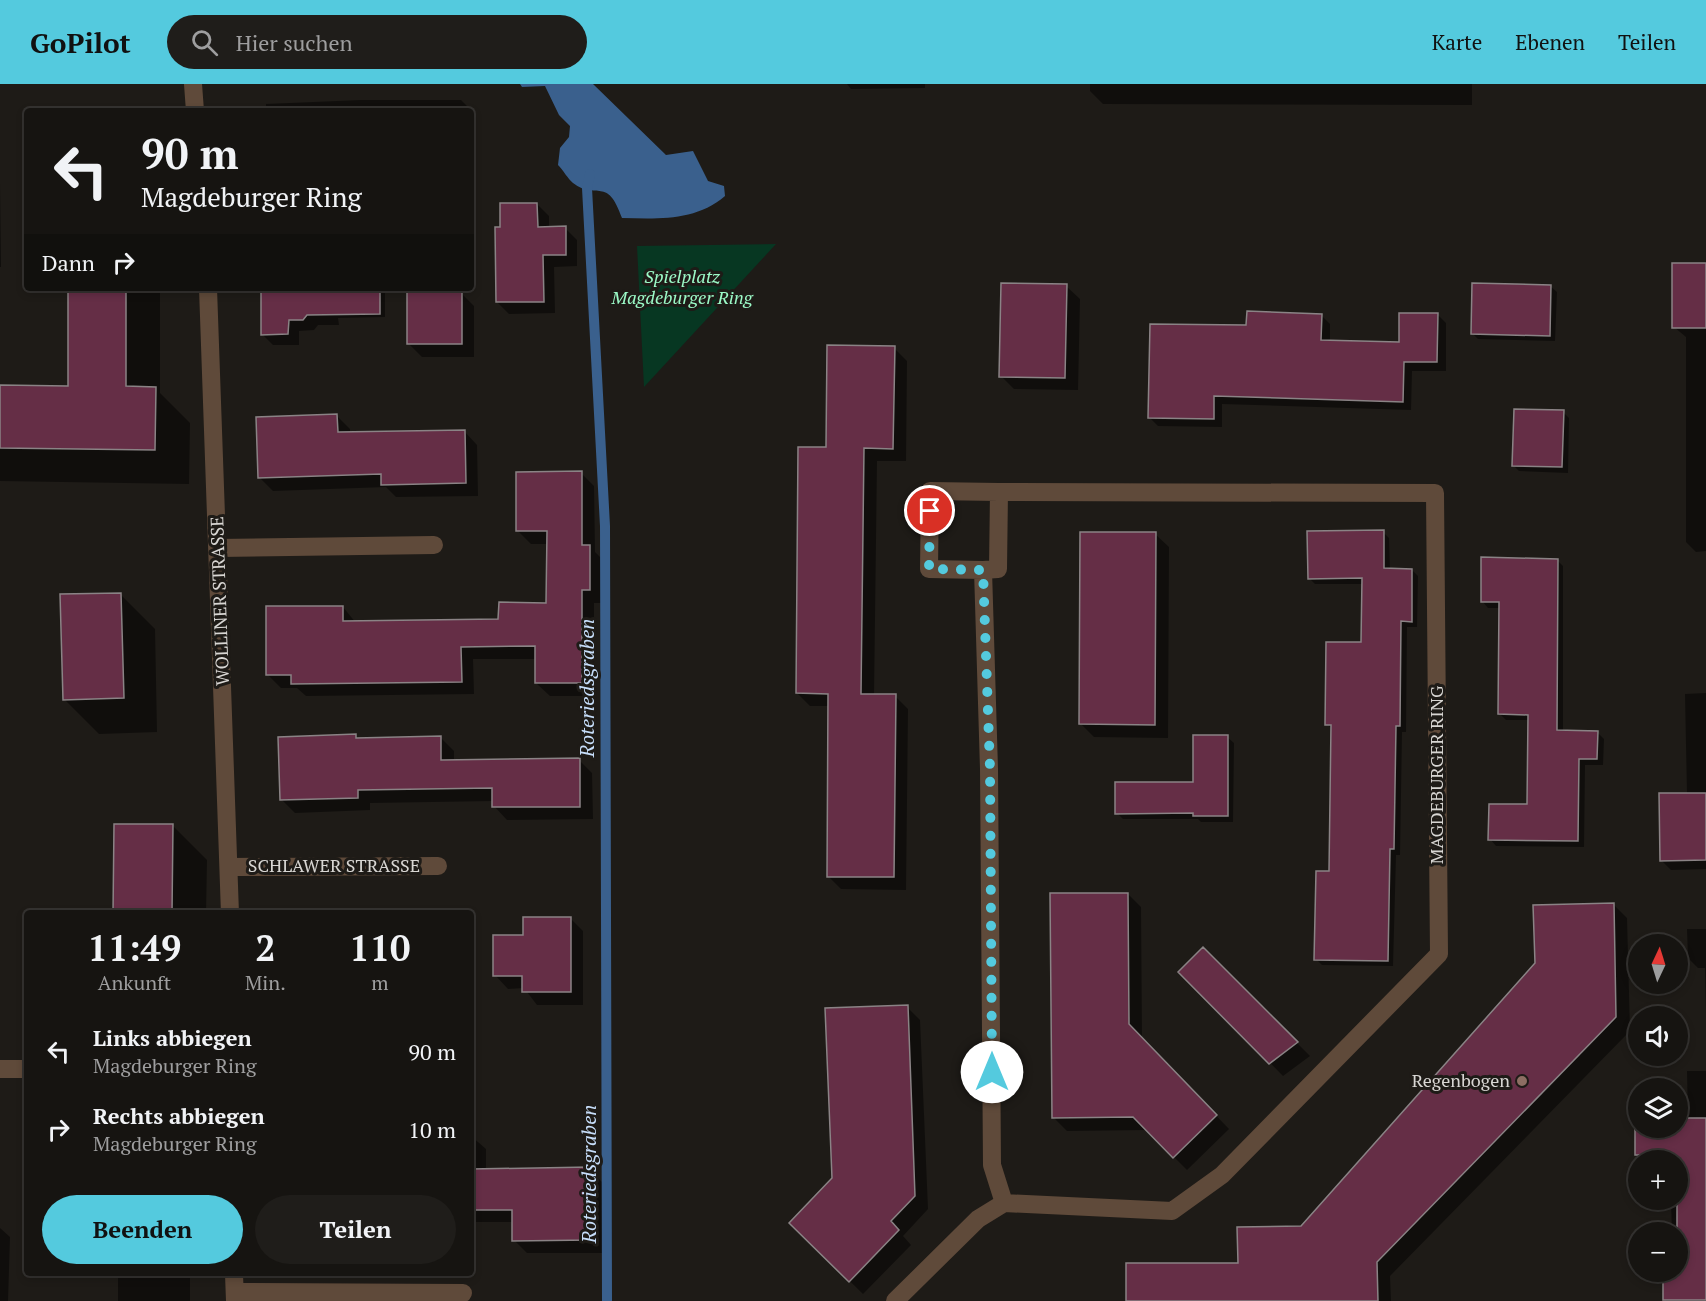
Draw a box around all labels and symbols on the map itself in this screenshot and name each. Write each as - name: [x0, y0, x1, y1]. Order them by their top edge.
- park label: Spielplatz Magdeburger Ring: [610, 264, 754, 309]
- pin: [904, 485, 955, 536]
- street label: WOLLINER STRASSE: [204, 516, 234, 686]
- water label: Roteriedsgraben: [573, 619, 600, 758]
- street label: MAGDEBURGER RING: [1424, 685, 1448, 864]
- street label: SCHLAWER STRASSE: [248, 853, 420, 877]
- north arrow: [1628, 934, 1688, 994]
- position arrow: [960, 1040, 1024, 1104]
- place label: Regenbogen: [1412, 1068, 1510, 1092]
- marker: Regenbogen: [1515, 1074, 1529, 1088]
- water label: Roteriedsgraben: [575, 1105, 602, 1244]

